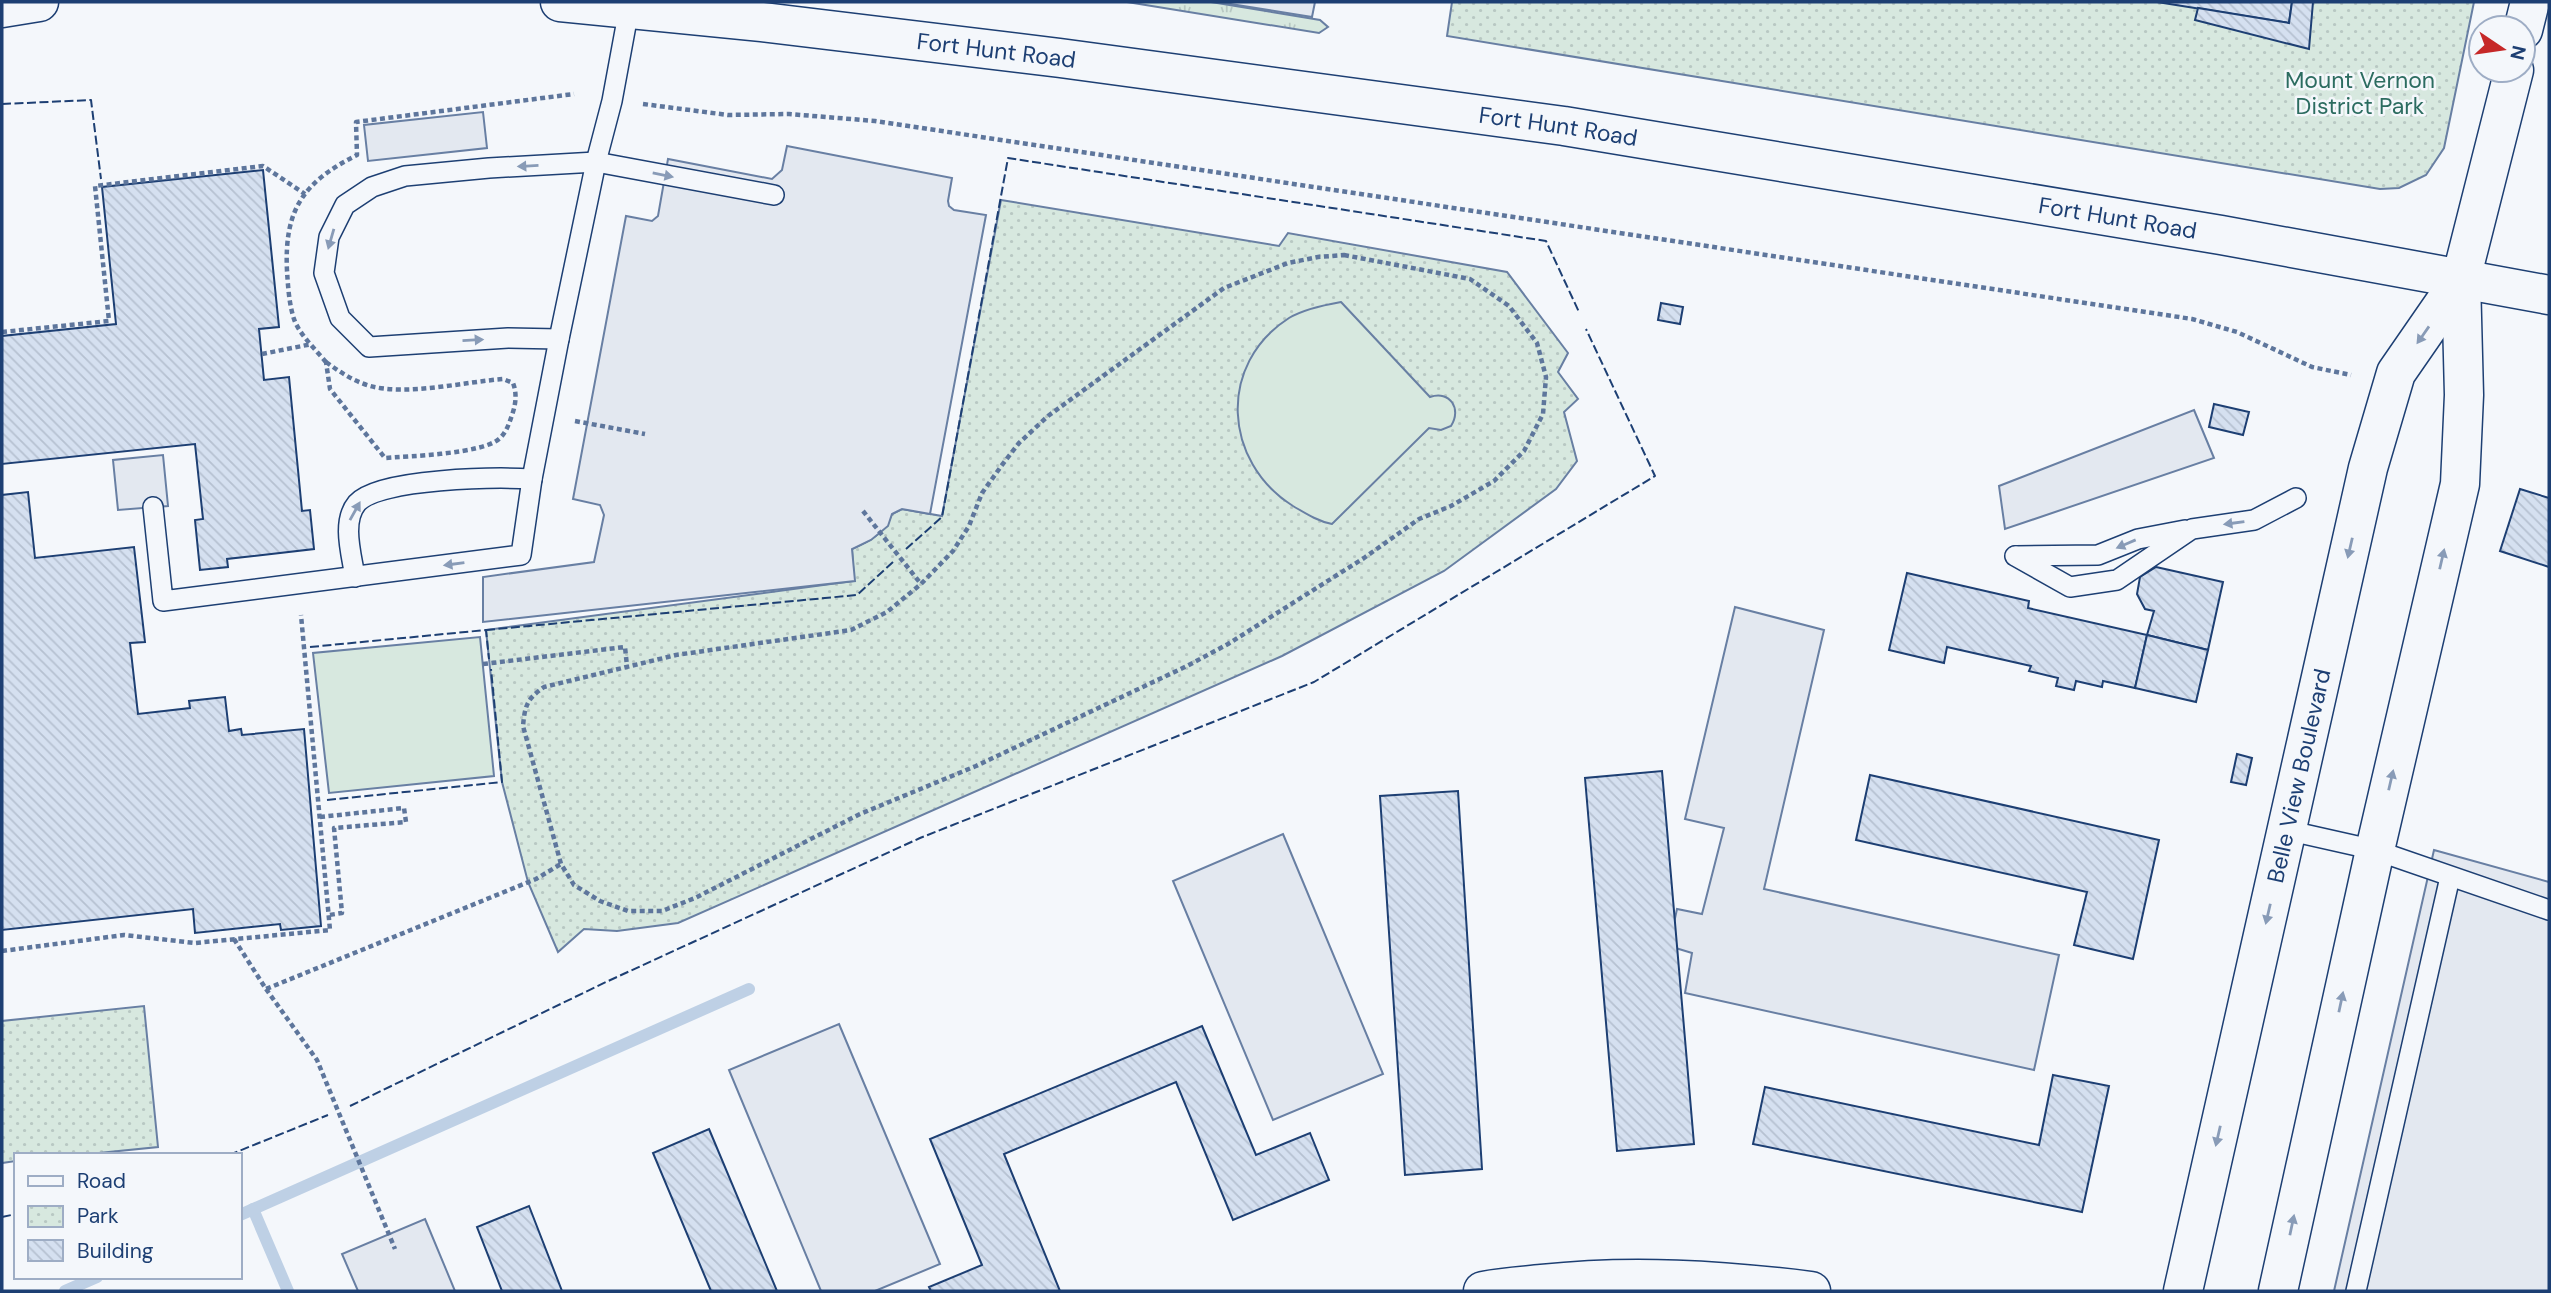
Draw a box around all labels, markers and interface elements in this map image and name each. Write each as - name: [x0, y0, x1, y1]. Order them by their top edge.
- north arrow: [2467, 14, 2537, 84]
- street label: Fort Hunt Road: [915, 26, 1078, 75]
- text: N: [2504, 43, 2532, 62]
- park label: Mount Vernon District Park: [2285, 65, 2435, 121]
- street label: Fort Hunt Road: [1477, 100, 1640, 153]
- one-way arrow: [516, 160, 538, 171]
- one-way arrow: [652, 169, 674, 180]
- street label: Fort Hunt Road: [2036, 190, 2199, 246]
- one-way arrow: [325, 228, 335, 249]
- one-way arrow: [2416, 325, 2429, 345]
- one-way arrow: [462, 335, 484, 346]
- one-way arrow: [348, 501, 360, 521]
- one-way arrow: [2223, 517, 2245, 528]
- one-way arrow: [2344, 537, 2355, 559]
- one-way arrow: [2115, 539, 2136, 550]
- one-way arrow: [2437, 548, 2448, 570]
- one-way arrow: [443, 558, 465, 569]
- street label: Belle View Boulevard: [2260, 666, 2337, 886]
- one-way arrow: [2385, 769, 2396, 791]
- one-way arrow: [2262, 903, 2273, 925]
- one-way arrow: [2336, 991, 2347, 1013]
- one-way arrow: [2212, 1125, 2223, 1147]
- legend: [14, 1153, 242, 1279]
- text: Road: [77, 1167, 126, 1195]
- text: Park: [77, 1202, 119, 1230]
- one-way arrow: [2287, 1214, 2298, 1236]
- text: Building: [77, 1237, 154, 1265]

